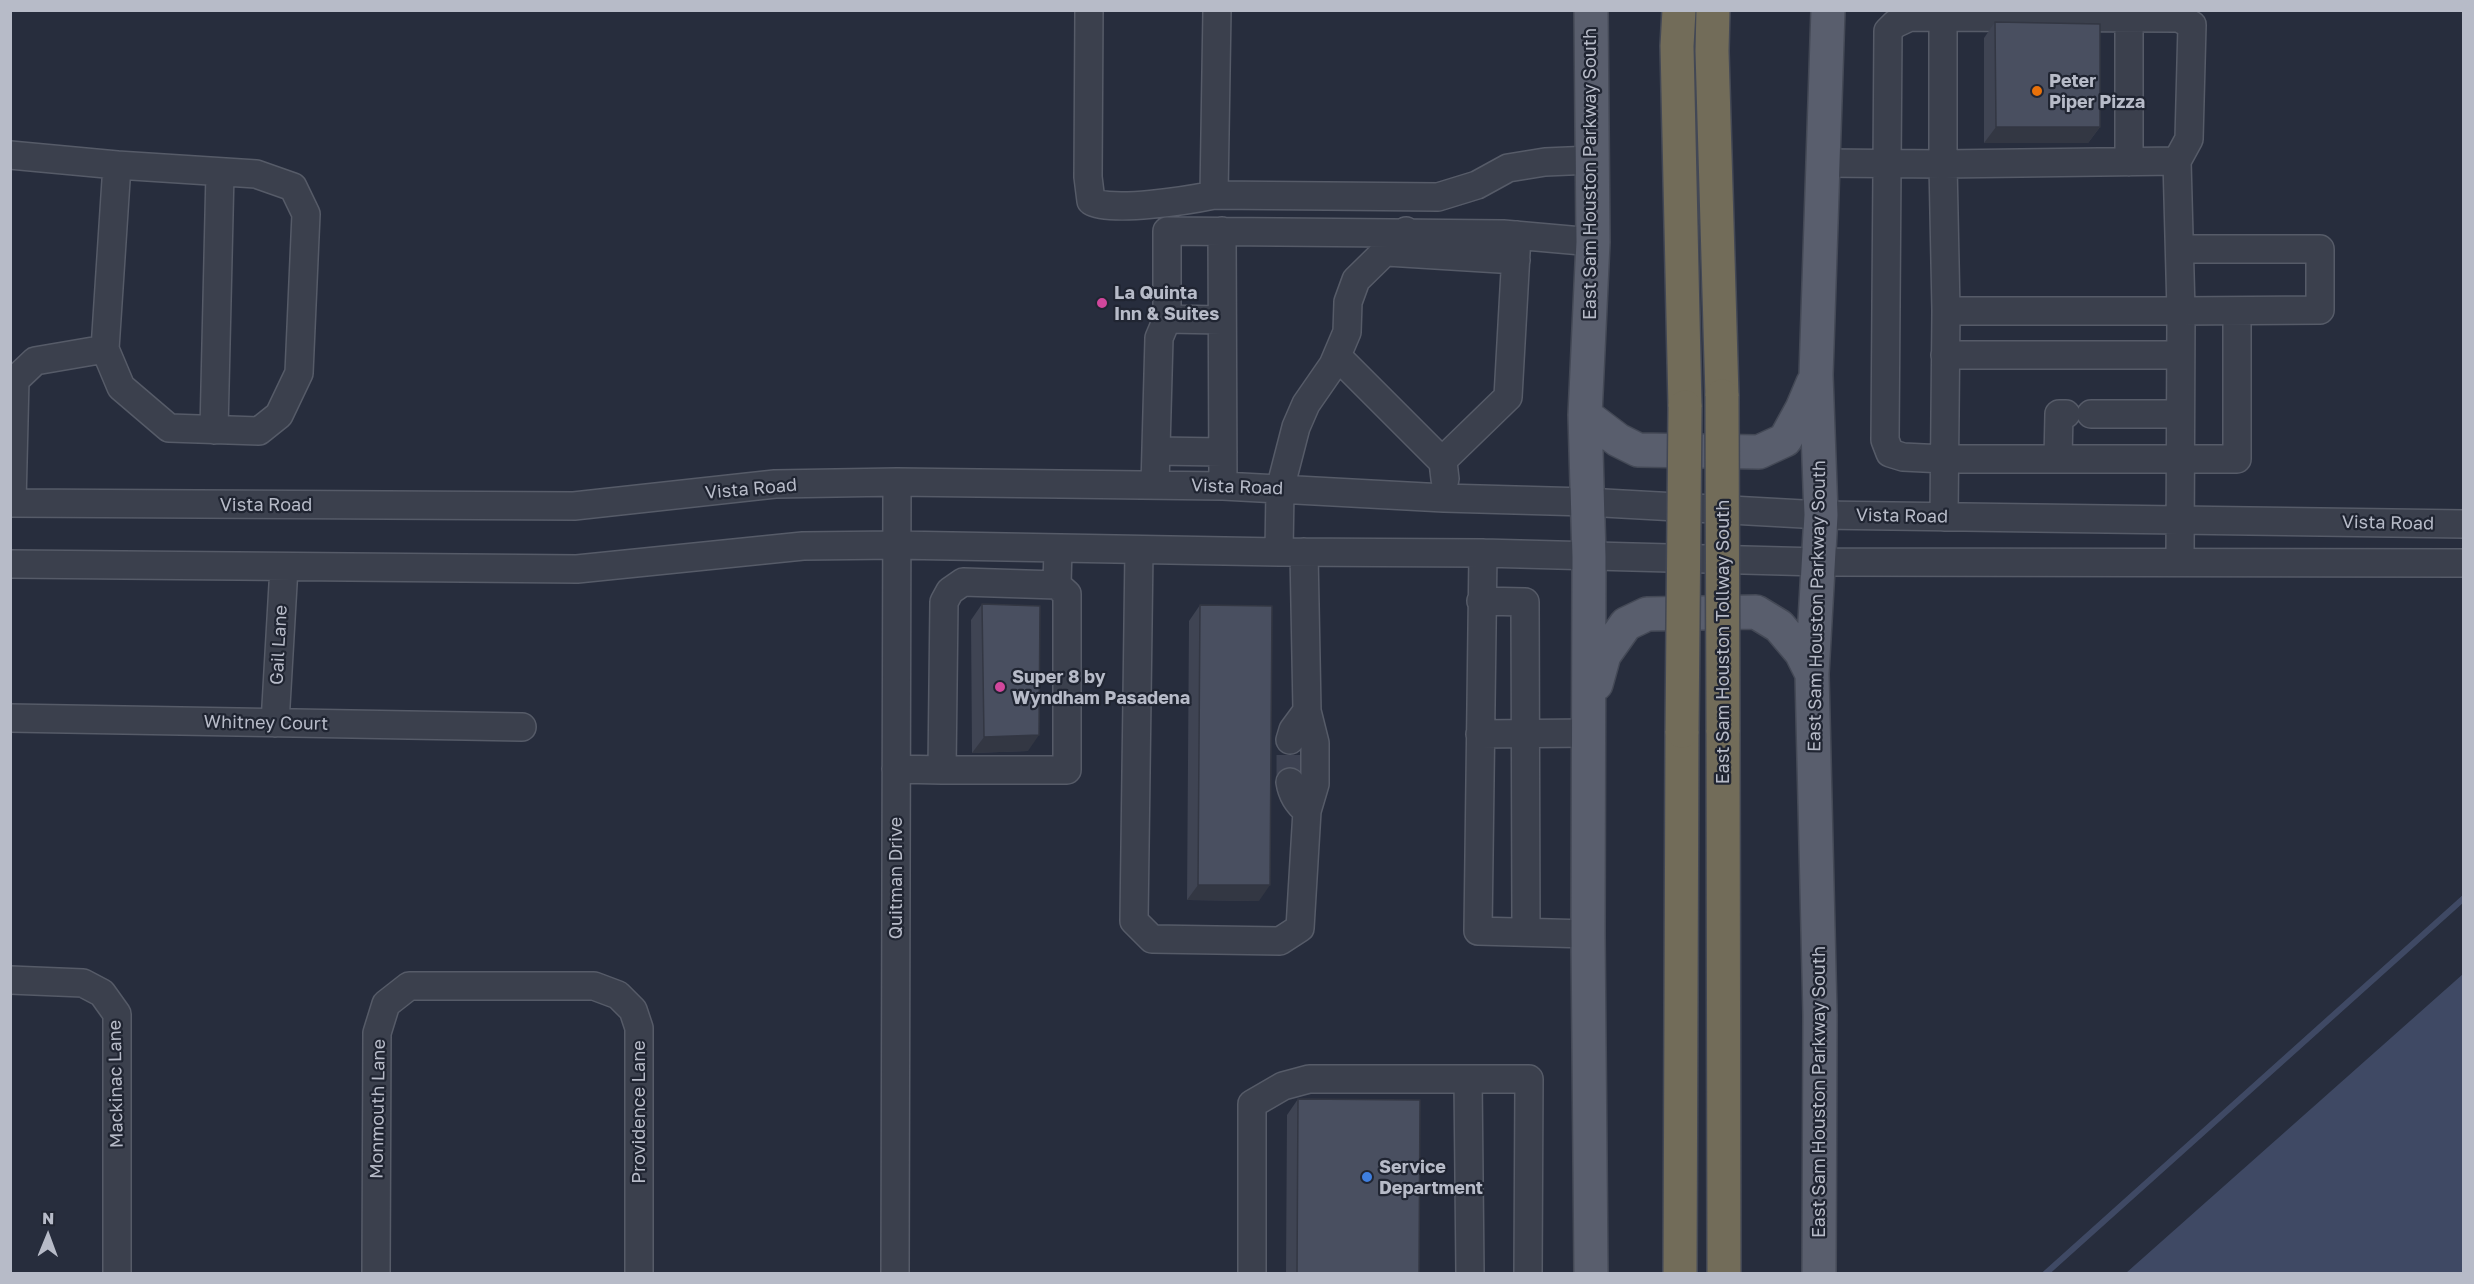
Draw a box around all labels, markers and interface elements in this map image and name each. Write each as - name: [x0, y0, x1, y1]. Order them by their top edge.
- street label: East Sam Houston Parkway South: [1579, 28, 1601, 320]
- place label: Peter Piper Pizza: [2049, 70, 2145, 112]
- marker: Peter Piper Pizza: [2030, 84, 2044, 98]
- place label: La Quinta Inn & Suites: [1114, 282, 1219, 324]
- marker: La Quinta Inn & Suites: [1095, 296, 1109, 310]
- street label: East Sam Houston Parkway South: [1804, 460, 1830, 752]
- street label: Vista Road: [704, 474, 798, 504]
- street label: Vista Road: [1190, 475, 1284, 499]
- street label: Vista Road: [220, 494, 312, 516]
- street label: East Sam Houston Tollway South: [1712, 500, 1734, 784]
- street label: Vista Road: [1856, 504, 1948, 528]
- street label: Vista Road: [2342, 511, 2434, 535]
- street label: Gail Lane: [266, 604, 292, 686]
- place label: Super 8 by Wyndham Pasadena: [1012, 666, 1190, 708]
- marker: Super 8 by Wyndham Pasadena: [993, 680, 1007, 694]
- street label: Whitney Court: [204, 711, 328, 735]
- street label: Quitman Drive: [885, 817, 907, 939]
- street label: East Sam Houston Parkway South: [1808, 946, 1830, 1238]
- street label: Mackinac Lane: [104, 1020, 128, 1148]
- street label: Monmouth Lane: [366, 1039, 390, 1179]
- street label: Providence Lane: [628, 1040, 650, 1184]
- place label: Service Department: [1379, 1156, 1483, 1198]
- marker: Service Department: [1360, 1170, 1374, 1184]
- north arrow: [18, 1206, 78, 1266]
- text: N: [42, 1208, 55, 1228]

